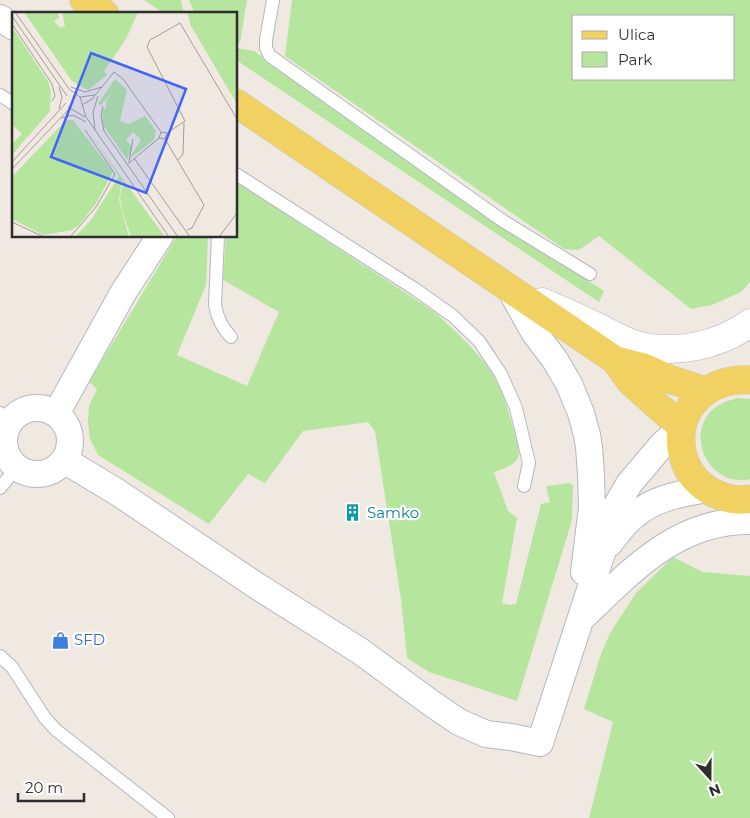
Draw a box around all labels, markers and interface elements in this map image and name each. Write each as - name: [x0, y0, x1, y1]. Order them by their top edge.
- inset map: [12, 12, 238, 238]
- legend: [572, 15, 735, 80]
- text: Ulica: [618, 25, 655, 44]
- text: Park: [618, 50, 652, 69]
- building icon: Samko: [343, 503, 363, 523]
- place label: Samko: [367, 503, 419, 522]
- shop icon: SFD: [50, 630, 70, 650]
- place label: SFD: [74, 630, 105, 649]
- north arrow: [685, 753, 735, 803]
- scale bar: [18, 770, 84, 802]
- text: 20 m: [25, 778, 63, 797]
- text: N: [706, 780, 723, 801]

